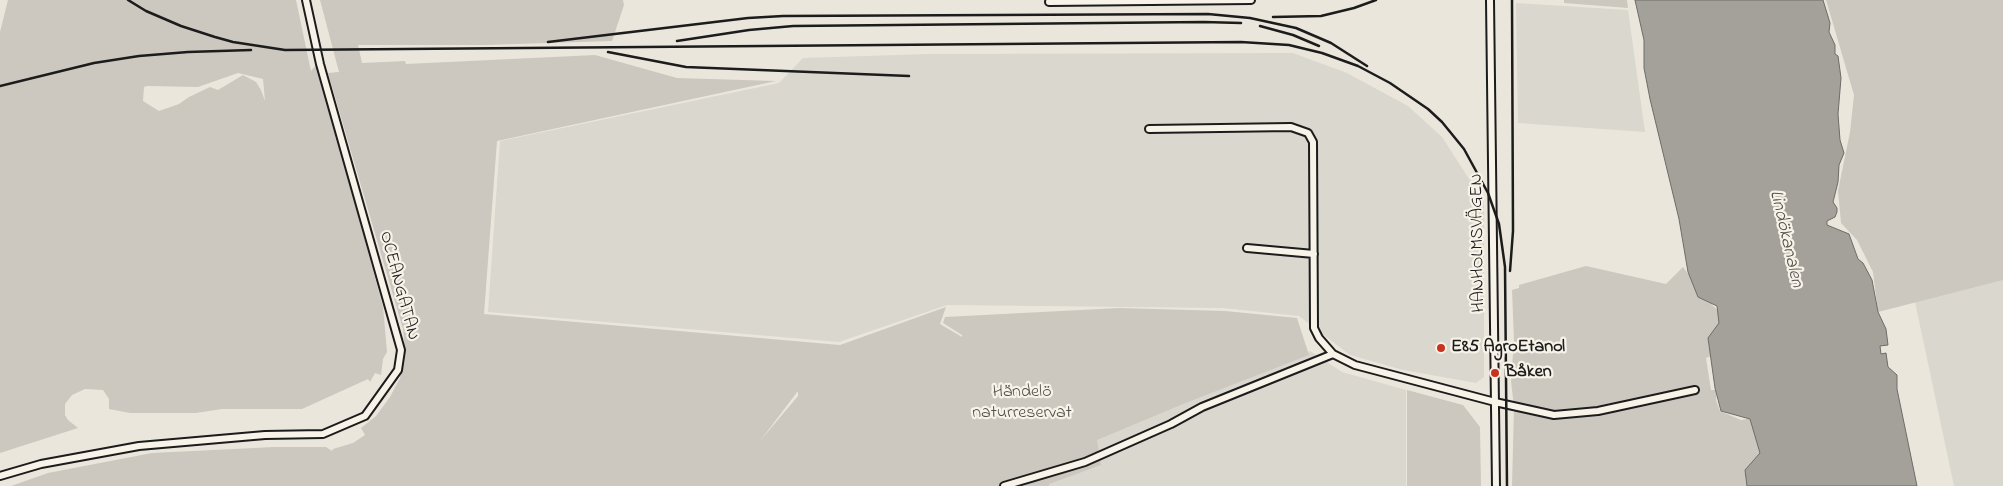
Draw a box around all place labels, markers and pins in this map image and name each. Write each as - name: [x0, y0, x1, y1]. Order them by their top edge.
- place label: E85 AgroEtanol: [1451, 337, 1565, 359]
- marker: E85 AgroEtanol: [1435, 342, 1447, 354]
- place label: Båken: [1505, 362, 1552, 384]
- marker: Båken: [1489, 367, 1501, 379]

